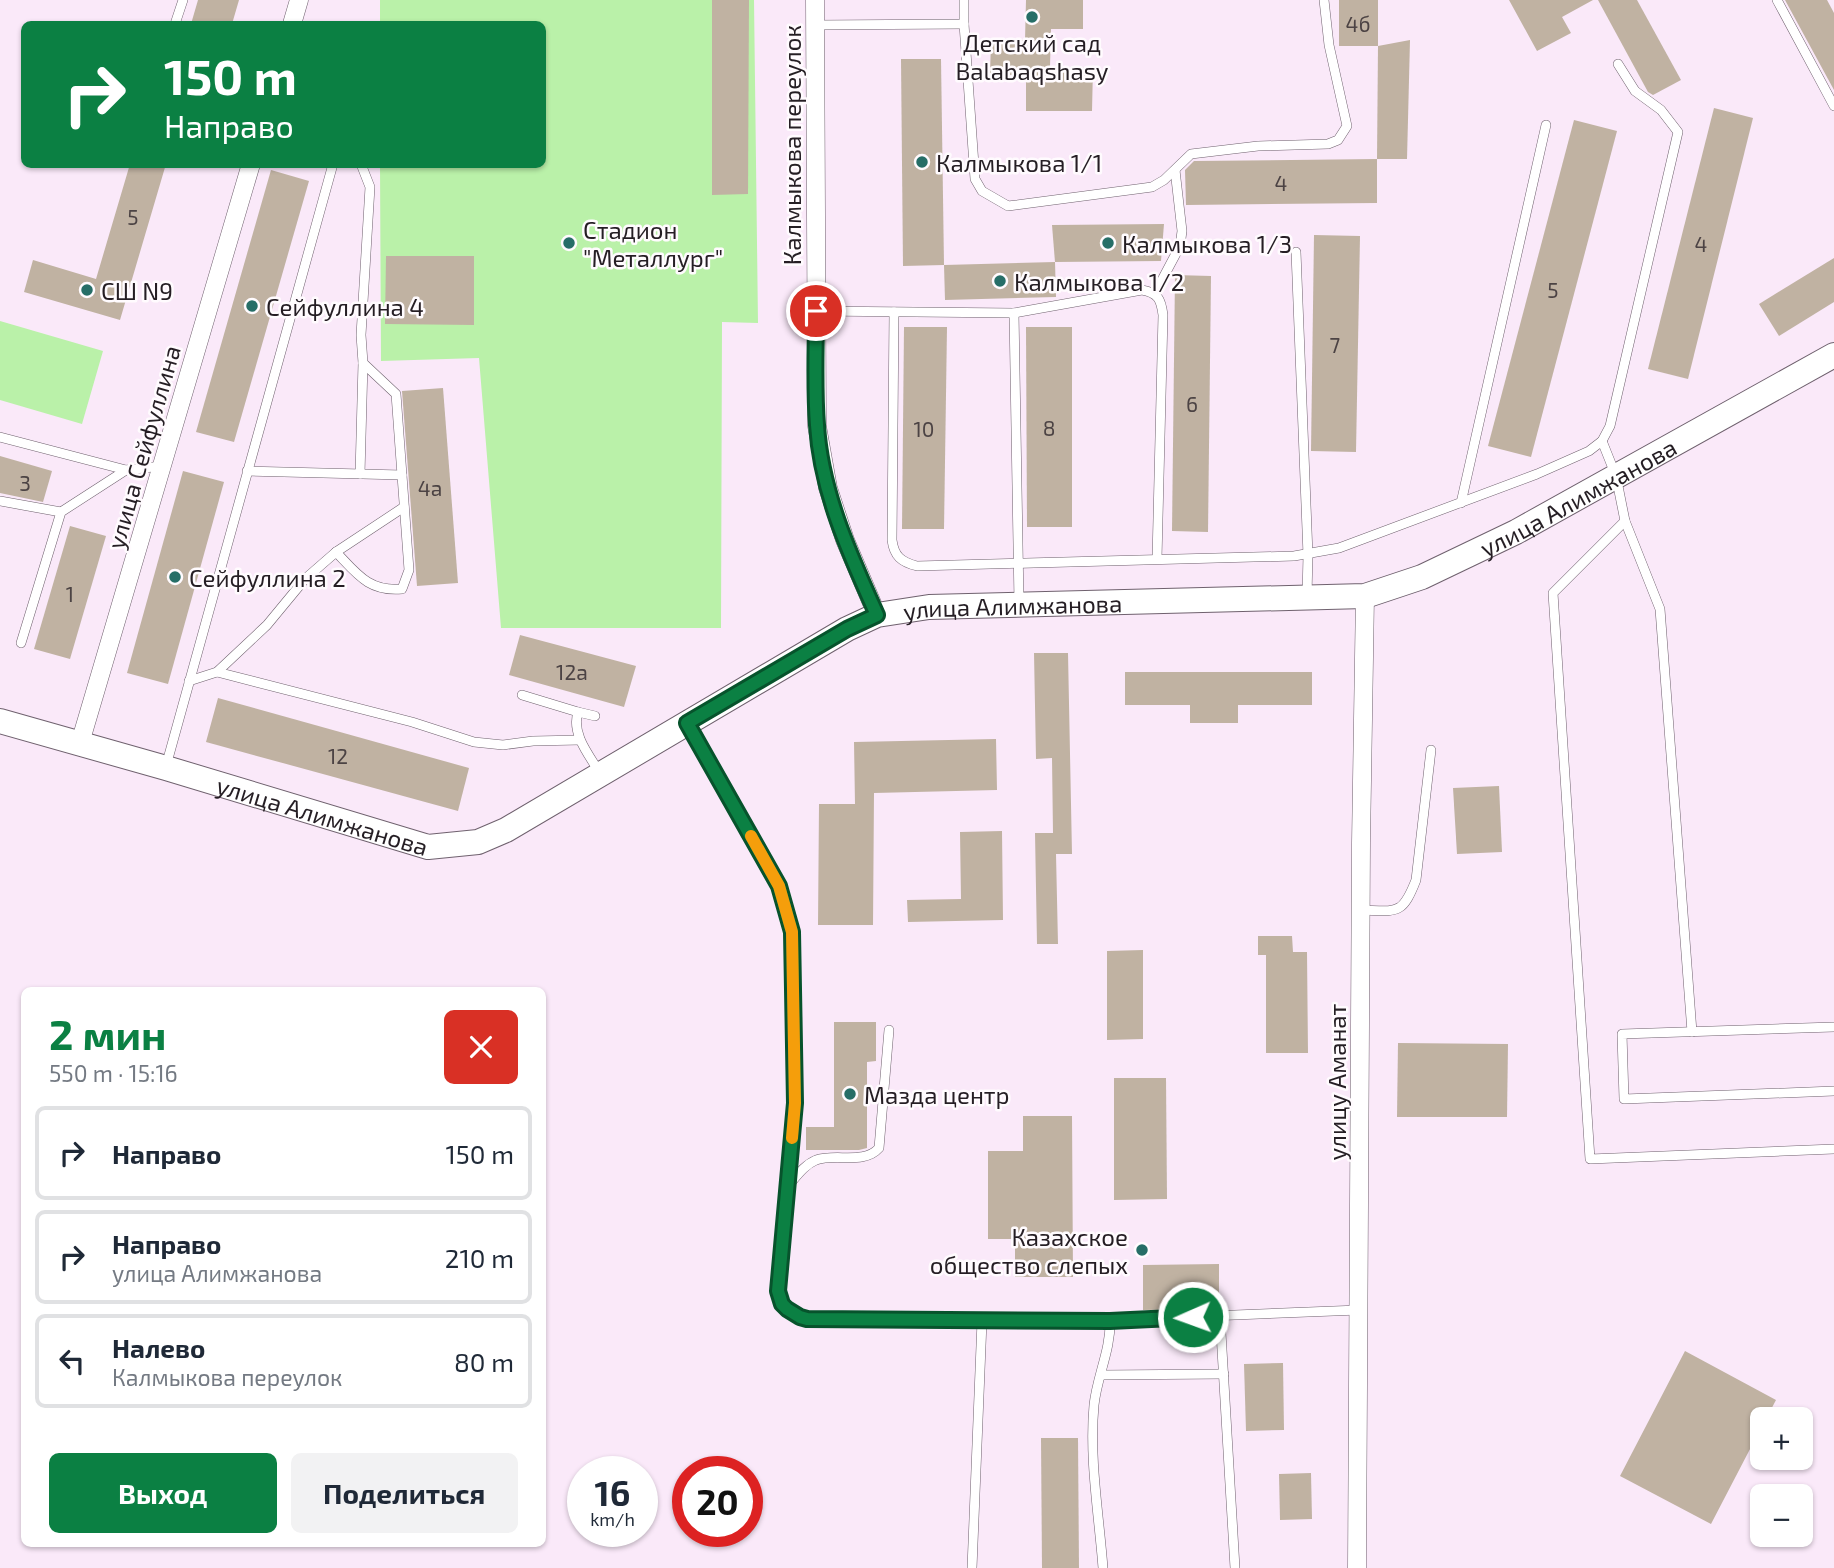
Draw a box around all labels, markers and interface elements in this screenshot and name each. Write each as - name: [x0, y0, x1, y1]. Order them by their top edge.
- marker: Детский сад Balabaqshasy: [1024, 9, 1040, 25]
- house number: 4б: [1346, 11, 1370, 36]
- street label: Калмыкова переулок: [777, 25, 807, 265]
- place label: Детский сад Balabaqshasy: [955, 28, 1109, 85]
- text: 150 m: [164, 46, 297, 105]
- icon: right: [49, 49, 140, 140]
- text: Направо: [164, 106, 294, 144]
- place label: Калмыкова 1/1: [936, 148, 1102, 177]
- marker: Калмыкова 1/1: [914, 154, 930, 170]
- house number: 4: [1275, 170, 1287, 195]
- house number: 5: [127, 204, 139, 229]
- place label: Стадион "Металлург": [583, 215, 723, 273]
- place label: Калмыкова 1/3: [1122, 229, 1292, 258]
- house number: 4: [1695, 231, 1707, 256]
- marker: Стадион "Металлург": [561, 235, 577, 251]
- marker: Калмыкова 1/3: [1100, 235, 1116, 251]
- place label: Калмыкова 1/2: [1014, 267, 1184, 296]
- marker: Калмыкова 1/2: [992, 273, 1008, 289]
- place label: СШ N9: [101, 276, 173, 305]
- house number: 5: [1547, 277, 1559, 302]
- pin: [786, 281, 846, 341]
- marker: СШ N9: [79, 282, 95, 298]
- place label: Сейфуллина 4: [266, 292, 424, 322]
- icon: arrive: [797, 292, 835, 330]
- marker: Сейфуллина 4: [244, 298, 260, 314]
- house number: 7: [1330, 332, 1341, 357]
- street label: улица Сейфуллина: [100, 342, 187, 552]
- house number: 6: [1186, 391, 1198, 416]
- house number: 8: [1043, 415, 1055, 440]
- house number: 10: [913, 416, 935, 441]
- street label: улица Алимжанова: [1475, 431, 1681, 563]
- house number: 3: [19, 470, 31, 495]
- house number: 4а: [418, 475, 442, 500]
- place label: Сейфуллина 2: [189, 563, 346, 593]
- marker: Сейфуллина 2: [167, 569, 183, 585]
- house number: 1: [66, 581, 74, 606]
- street label: улица Алимжанова: [901, 588, 1123, 626]
- house number: 12а: [556, 659, 588, 684]
- house number: 12: [328, 743, 348, 768]
- street label: улица Алимжанова: [213, 770, 432, 861]
- street label: улицу Аманат: [1322, 1003, 1352, 1160]
- text: 2 мин: [49, 1008, 166, 1058]
- button: close: [444, 1010, 518, 1084]
- text: 550 m · 15:16: [49, 1059, 178, 1087]
- place label: Мазда центр: [864, 1080, 1010, 1109]
- marker: Мазда центр: [842, 1086, 858, 1102]
- icon: right: [53, 1134, 91, 1172]
- text: Направо: [112, 1138, 221, 1169]
- text: 150 m: [445, 1138, 514, 1169]
- place label: Казахское общество слепых: [930, 1222, 1128, 1279]
- text: Направо: [112, 1228, 221, 1259]
- icon: right: [53, 1238, 91, 1276]
- text: 210 m: [445, 1242, 514, 1273]
- marker: Казахское общество слепых: [1134, 1242, 1150, 1258]
- text: улица Алимжанова: [112, 1259, 322, 1287]
- position arrow: [1156, 1280, 1230, 1354]
- text: Налево: [112, 1332, 205, 1363]
- icon: left: [53, 1342, 91, 1380]
- text: 80 m: [454, 1346, 514, 1377]
- text: Калмыкова переулок: [112, 1363, 342, 1391]
- map controls: [1750, 1407, 1813, 1547]
- button: +: [1750, 1407, 1813, 1470]
- button: Выход: [49, 1453, 277, 1533]
- button: Поделиться: [291, 1453, 518, 1533]
- speed limit sign: 20: [672, 1456, 763, 1547]
- text: 16: [595, 1471, 630, 1513]
- button: −: [1750, 1484, 1813, 1547]
- text: km/h: [590, 1508, 635, 1530]

